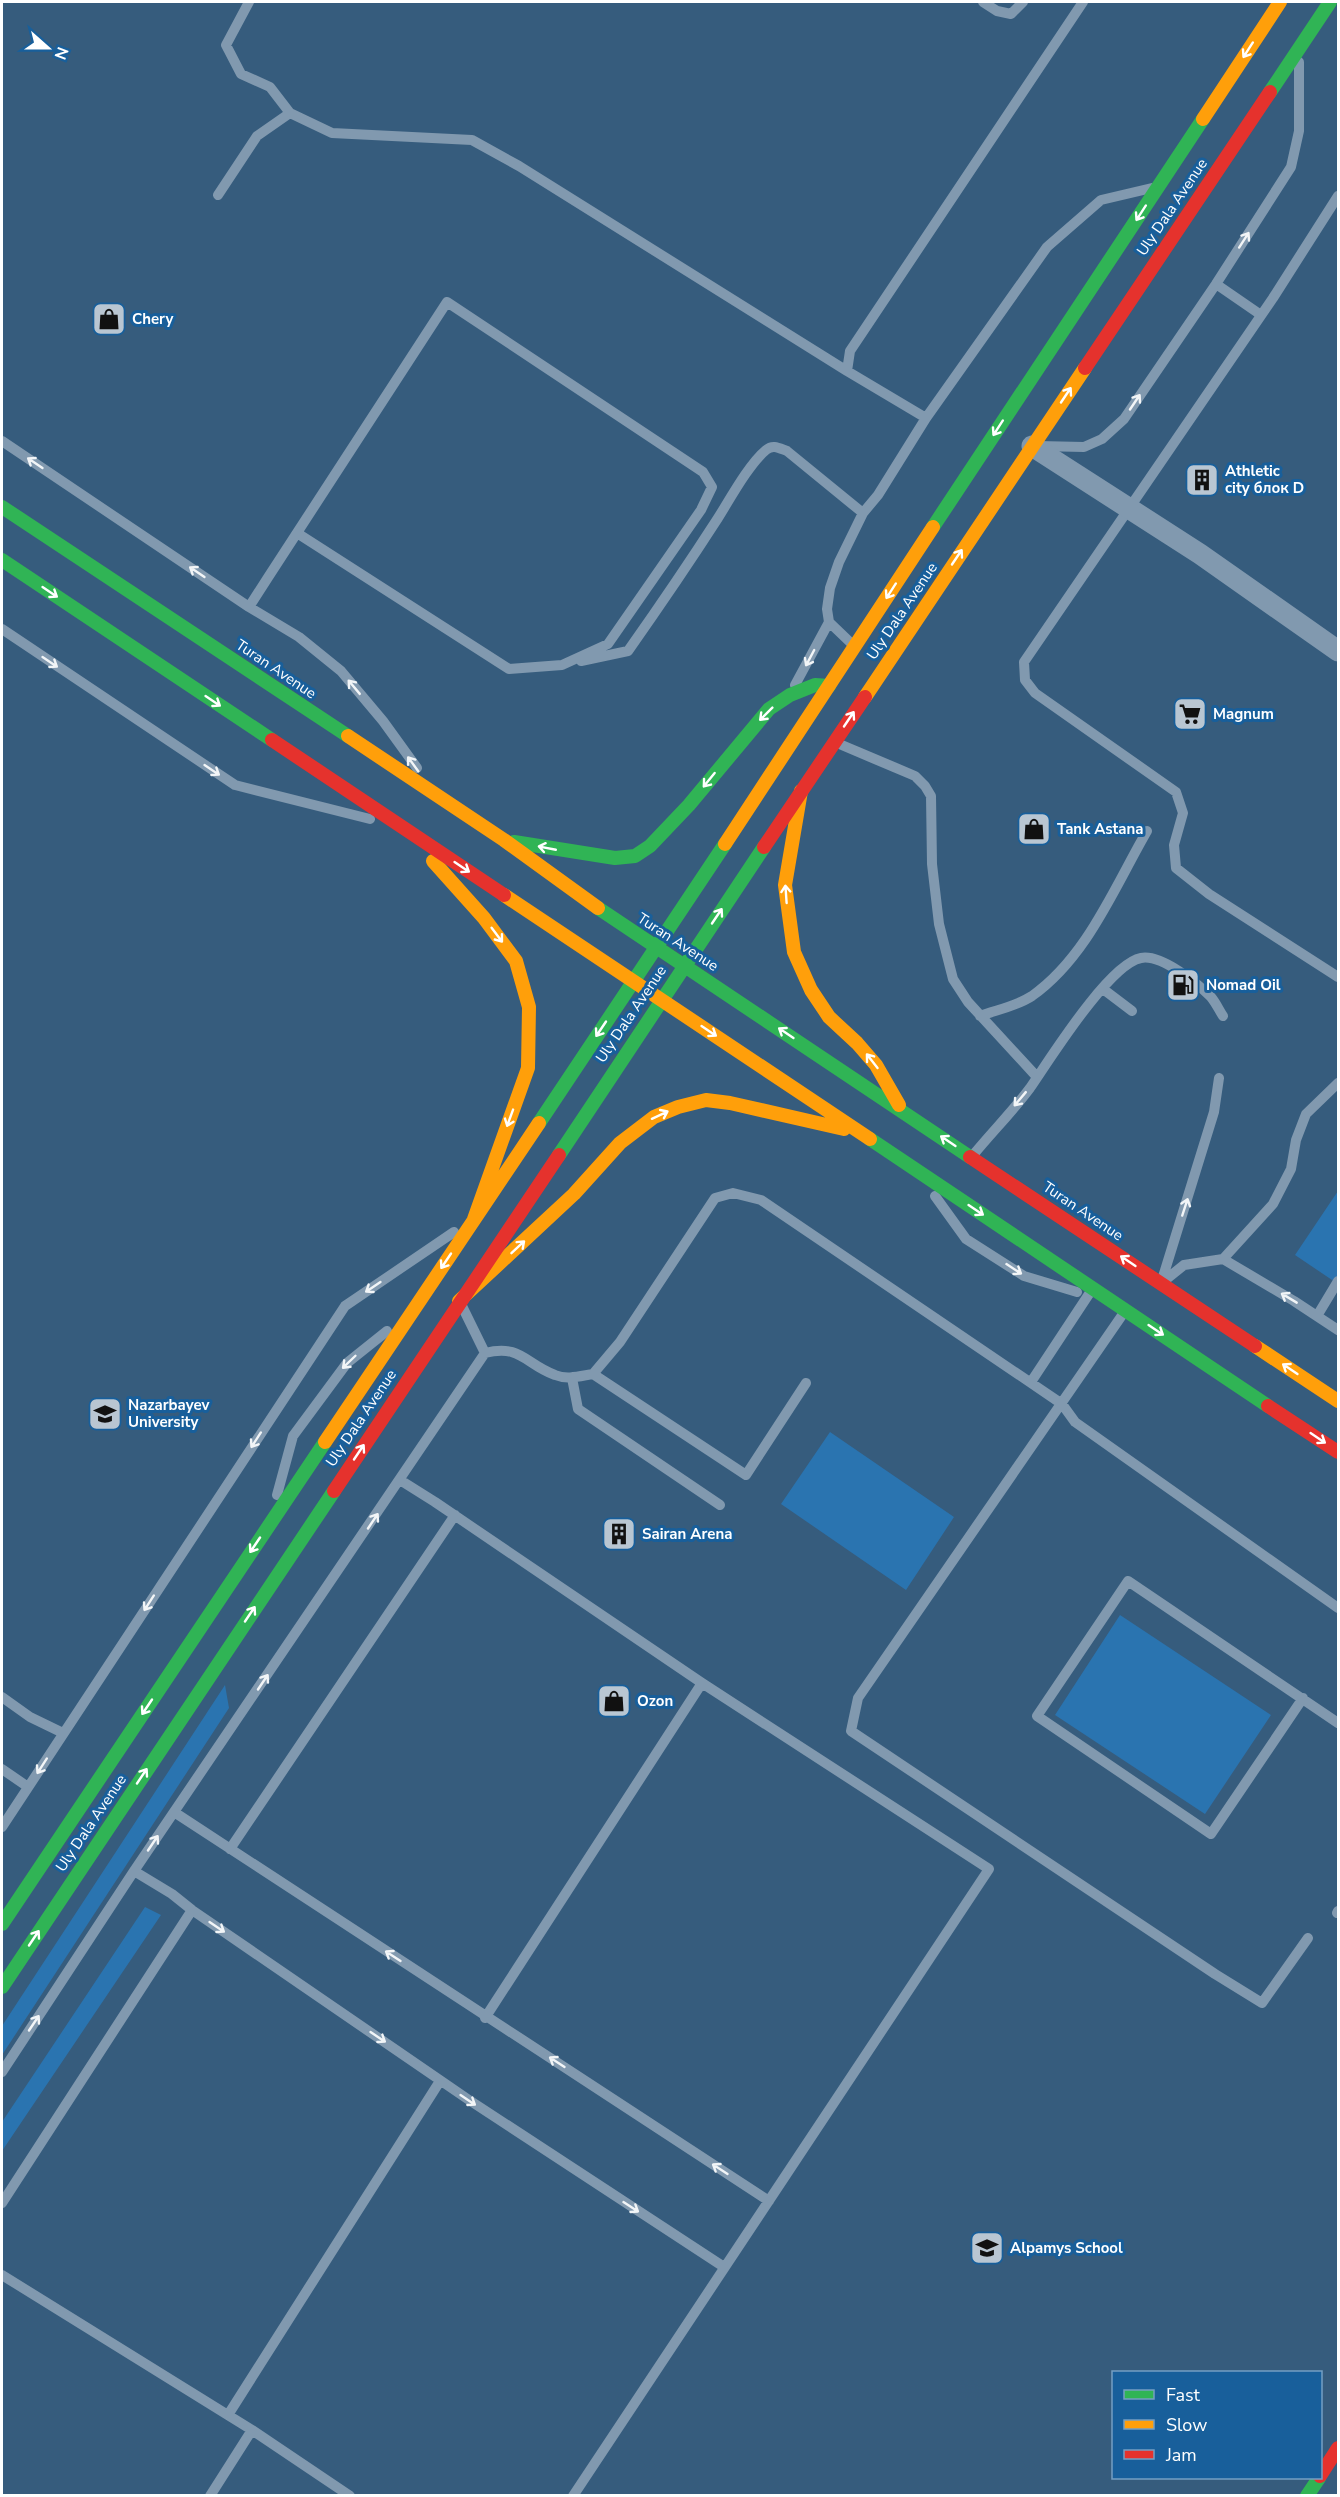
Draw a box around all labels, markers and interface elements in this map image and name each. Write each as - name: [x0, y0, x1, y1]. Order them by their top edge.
- north arrow: [18, 18, 78, 78]
- one-way arrow: [1242, 42, 1254, 58]
- text: N: [49, 43, 73, 63]
- street label: Uly Dala Avenue: [1132, 155, 1212, 259]
- one-way arrow: [1134, 204, 1146, 221]
- one-way arrow: [1238, 232, 1250, 249]
- shop icon: Chery: [91, 301, 127, 337]
- place label: Chery: [132, 309, 173, 329]
- one-way arrow: [1060, 388, 1072, 404]
- one-way arrow: [1129, 395, 1141, 411]
- one-way arrow: [992, 420, 1005, 437]
- one-way arrow: [27, 457, 44, 470]
- place label: Athletic city блок D: [1225, 461, 1304, 498]
- building icon: Athletic city блок D: [1184, 462, 1220, 498]
- one-way arrow: [951, 550, 963, 566]
- street label: Uly Dala Avenue: [862, 559, 942, 663]
- one-way arrow: [189, 566, 206, 578]
- one-way arrow: [885, 582, 897, 599]
- one-way arrow: [41, 587, 58, 599]
- street label: Turan Avenue: [232, 635, 320, 703]
- one-way arrow: [804, 649, 816, 666]
- one-way arrow: [41, 656, 58, 668]
- one-way arrow: [347, 679, 360, 695]
- one-way arrow: [204, 694, 221, 707]
- supermarket icon: Magnum: [1172, 696, 1208, 732]
- place label: Magnum: [1213, 704, 1274, 724]
- one-way arrow: [758, 706, 773, 721]
- one-way arrow: [843, 712, 855, 728]
- one-way arrow: [407, 756, 420, 772]
- one-way arrow: [204, 764, 220, 776]
- one-way arrow: [703, 772, 716, 788]
- shop icon: Tank Astana: [1016, 811, 1052, 847]
- place label: Tank Astana: [1057, 819, 1143, 839]
- one-way arrow: [538, 842, 558, 853]
- one-way arrow: [453, 861, 470, 873]
- one-way arrow: [780, 884, 791, 904]
- street label: Turan Avenue: [634, 908, 722, 976]
- one-way arrow: [711, 909, 723, 925]
- one-way arrow: [490, 926, 503, 942]
- street label: Uly Dala Avenue: [591, 962, 671, 1066]
- fuel station icon: Nomad Oil: [1165, 967, 1201, 1003]
- place label: Nomad Oil: [1206, 975, 1281, 995]
- one-way arrow: [595, 1020, 607, 1037]
- one-way arrow: [701, 1025, 717, 1037]
- one-way arrow: [777, 1026, 794, 1039]
- one-way arrow: [866, 1054, 878, 1070]
- one-way arrow: [1013, 1091, 1027, 1106]
- one-way arrow: [504, 1108, 515, 1127]
- one-way arrow: [651, 1109, 669, 1121]
- one-way arrow: [940, 1135, 957, 1147]
- street label: Turan Avenue: [1039, 1177, 1127, 1245]
- one-way arrow: [1181, 1198, 1192, 1217]
- one-way arrow: [967, 1204, 984, 1216]
- one-way arrow: [510, 1239, 525, 1254]
- one-way arrow: [439, 1252, 452, 1269]
- one-way arrow: [1119, 1254, 1136, 1267]
- one-way arrow: [1005, 1264, 1022, 1276]
- one-way arrow: [365, 1281, 382, 1293]
- one-way arrow: [1281, 1292, 1298, 1304]
- one-way arrow: [1147, 1324, 1163, 1336]
- one-way arrow: [342, 1355, 357, 1369]
- one-way arrow: [1282, 1363, 1299, 1375]
- street label: Uly Dala Avenue: [321, 1366, 401, 1470]
- place label: Nazarbayev University: [128, 1395, 209, 1432]
- school or university icon: Nazarbayev University: [87, 1396, 123, 1432]
- one-way arrow: [250, 1431, 262, 1448]
- one-way arrow: [1309, 1432, 1326, 1444]
- one-way arrow: [352, 1443, 365, 1460]
- one-way arrow: [367, 1513, 379, 1529]
- building icon: Sairan Arena: [601, 1516, 637, 1552]
- place label: Sairan Arena: [642, 1524, 732, 1544]
- one-way arrow: [249, 1536, 261, 1553]
- one-way arrow: [143, 1594, 155, 1611]
- one-way arrow: [244, 1605, 257, 1622]
- one-way arrow: [257, 1674, 269, 1690]
- shop icon: Ozon: [596, 1683, 632, 1719]
- place label: Ozon: [637, 1691, 673, 1711]
- one-way arrow: [141, 1698, 153, 1715]
- one-way arrow: [36, 1757, 48, 1774]
- one-way arrow: [136, 1768, 148, 1785]
- street label: Uly Dala Avenue: [51, 1771, 131, 1875]
- one-way arrow: [147, 1835, 159, 1851]
- one-way arrow: [208, 1921, 224, 1933]
- one-way arrow: [28, 1930, 40, 1947]
- one-way arrow: [385, 1950, 402, 1962]
- one-way arrow: [28, 2015, 40, 2032]
- one-way arrow: [369, 2031, 386, 2043]
- one-way arrow: [549, 2056, 566, 2068]
- one-way arrow: [460, 2094, 476, 2106]
- one-way arrow: [712, 2163, 729, 2175]
- one-way arrow: [623, 2200, 640, 2213]
- school or university icon: Alpamys School: [969, 2230, 1005, 2266]
- place label: Alpamys School: [1010, 2238, 1123, 2258]
- legend: [1112, 2371, 1322, 2479]
- text: Fast: [1166, 2383, 1201, 2407]
- text: Slow: [1166, 2413, 1207, 2437]
- text: Jam: [1165, 2443, 1197, 2467]

